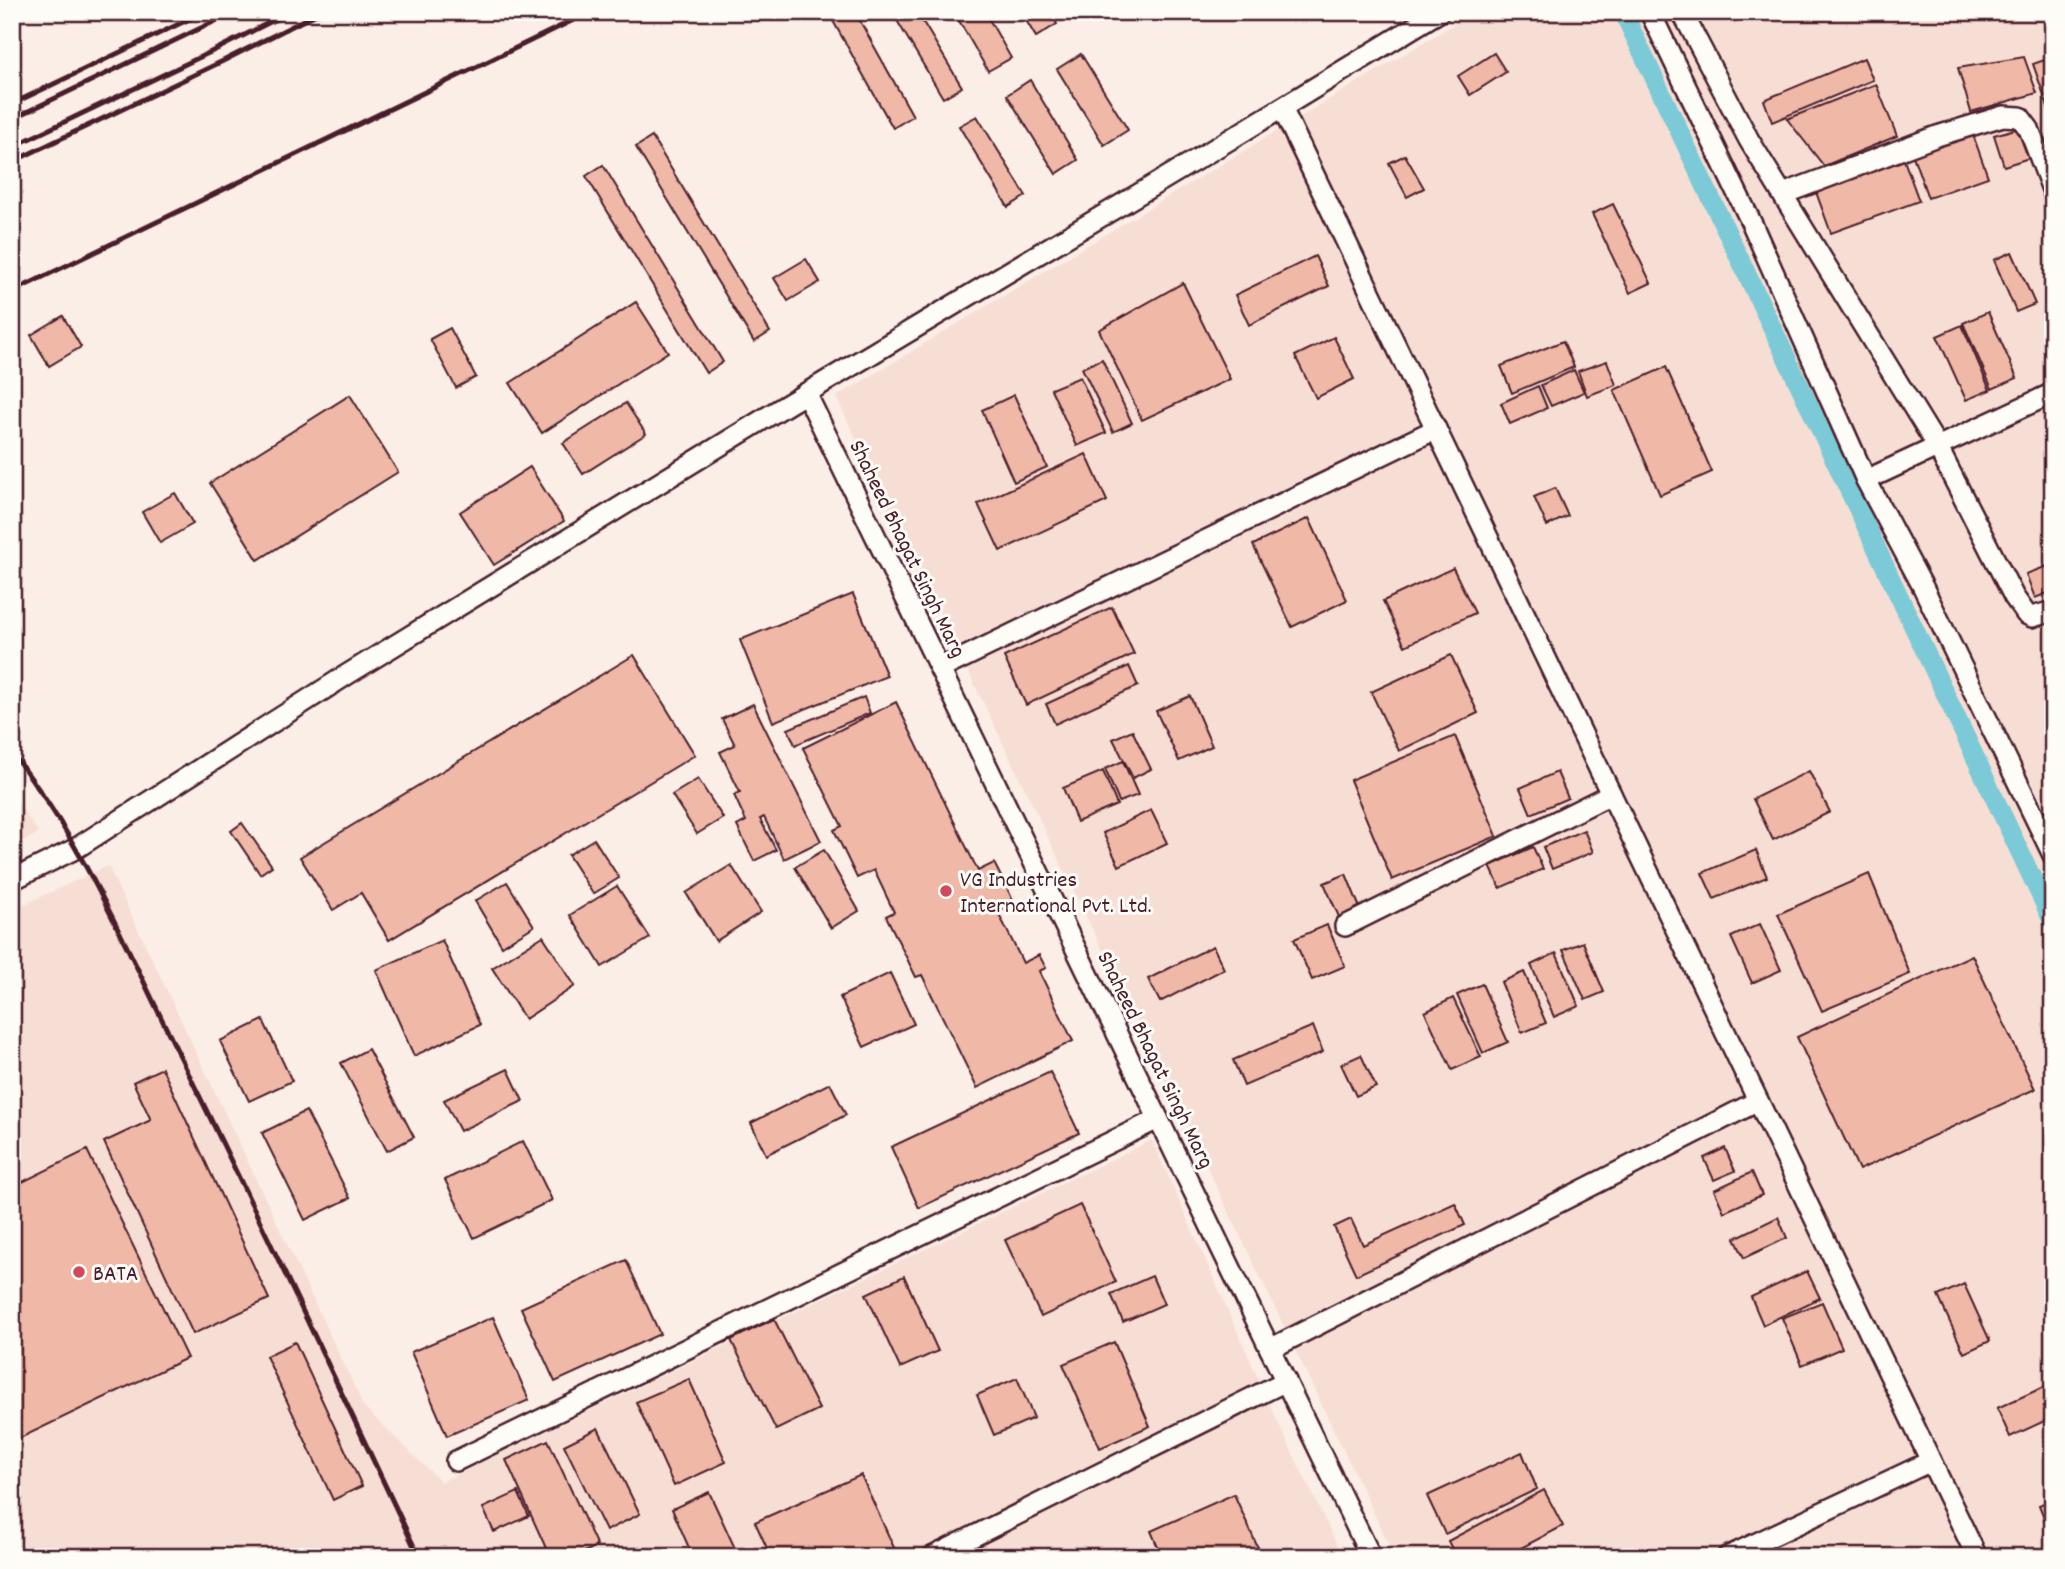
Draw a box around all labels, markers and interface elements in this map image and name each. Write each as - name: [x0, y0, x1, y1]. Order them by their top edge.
- street label: Shaheed Bhagat Singh Marg: [839, 435, 973, 664]
- place label: VG Industries International Pvt. Ltd.: [960, 865, 1152, 924]
- marker: VG Industries International Pvt. Ltd.: [938, 883, 954, 899]
- street label: Shaheed Bhagat Singh Marg: [1087, 946, 1221, 1175]
- place label: BATA: [93, 1259, 138, 1292]
- marker: BATA: [71, 1264, 87, 1280]

